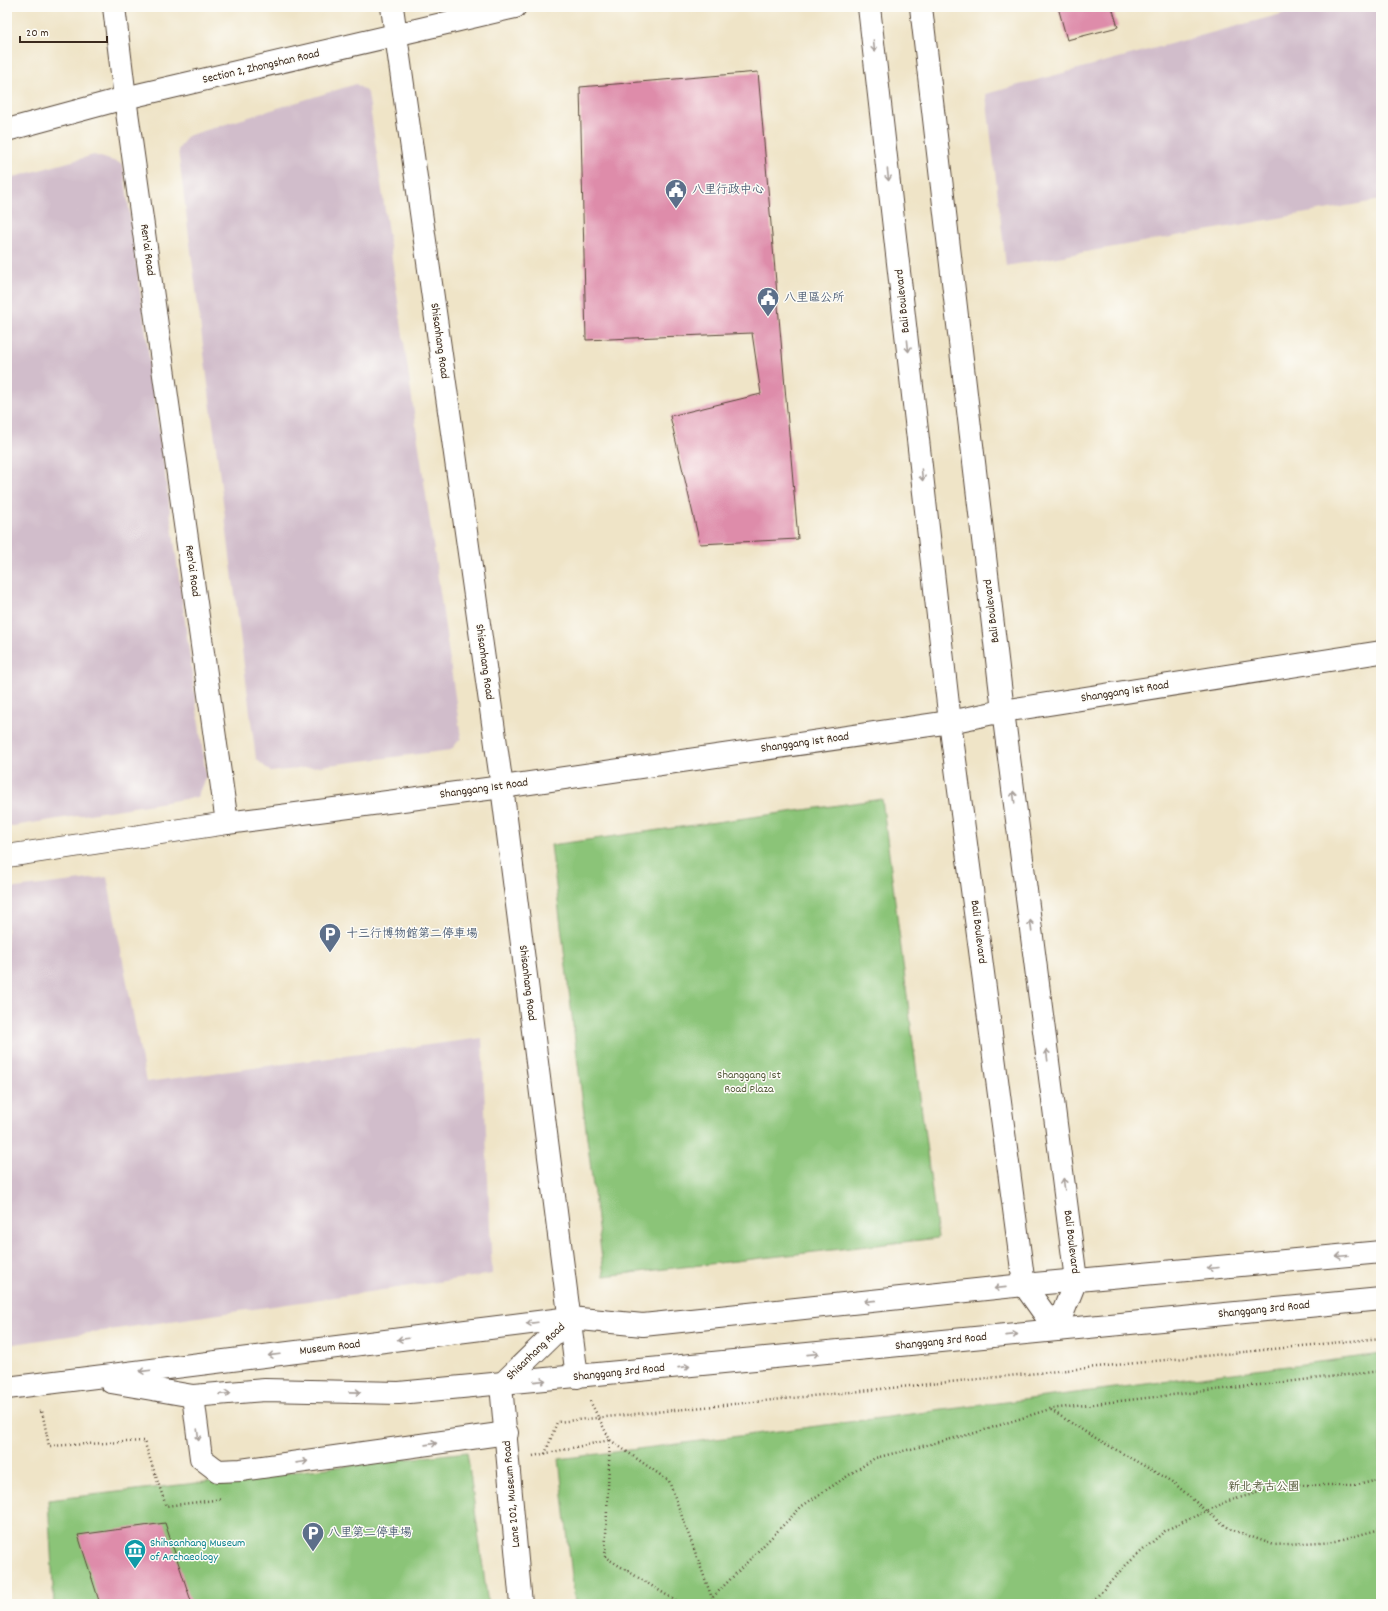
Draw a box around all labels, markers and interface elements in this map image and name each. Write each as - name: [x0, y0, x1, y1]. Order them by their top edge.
- scale bar: [20, 18, 107, 44]
- text: 20 m: [26, 25, 49, 42]
- one-way arrow: [870, 39, 878, 52]
- street label: Section 2, Zhongshan Road: [201, 45, 321, 89]
- one-way arrow: [885, 168, 892, 181]
- public building icon: 八里行政中心: [663, 177, 689, 210]
- place label: 八里行政中心: [692, 182, 764, 199]
- street label: Ren'ai Road: [135, 223, 159, 277]
- street label: Bali Boulevard: [891, 268, 915, 334]
- public building icon: 八里區公所: [755, 285, 781, 318]
- place label: 八里區公所: [784, 290, 845, 307]
- street label: Shisanhang Road: [425, 302, 453, 380]
- one-way arrow: [904, 339, 911, 352]
- one-way arrow: [918, 468, 926, 481]
- street label: Ren'ai Road: [180, 544, 204, 598]
- street label: Bali Boulevard: [980, 578, 1004, 644]
- street label: Shisanhang Road: [470, 623, 498, 701]
- street label: Shanggang 1st Road: [1080, 677, 1170, 707]
- street label: Shanggang 1st Road: [760, 728, 850, 758]
- street label: Shanggang 1st Road: [439, 774, 529, 804]
- one-way arrow: [1011, 791, 1018, 804]
- street label: Bali Boulevard: [966, 899, 990, 965]
- one-way arrow: [1027, 920, 1035, 933]
- parking icon: 十三行博物館第二停車場: [317, 921, 343, 954]
- place label: 十三行博物館第二停車場: [346, 926, 478, 943]
- street label: Shisanhang Road: [514, 944, 540, 1022]
- one-way arrow: [1044, 1049, 1051, 1062]
- park label: Shanggang 1st Road Plaza: [717, 1067, 781, 1098]
- one-way arrow: [1060, 1178, 1068, 1191]
- street label: Bali Boulevard: [1059, 1209, 1083, 1275]
- one-way arrow: [1336, 1252, 1349, 1260]
- one-way arrow: [1207, 1264, 1220, 1271]
- one-way arrow: [994, 1284, 1007, 1291]
- street label: Shanggang 3rd Road: [1217, 1297, 1311, 1323]
- one-way arrow: [864, 1298, 877, 1305]
- street label: Shisanhang Road: [503, 1319, 569, 1385]
- one-way arrow: [525, 1319, 538, 1327]
- street label: Shanggang 3rd Road: [894, 1329, 988, 1355]
- one-way arrow: [1005, 1331, 1018, 1338]
- one-way arrow: [396, 1335, 409, 1343]
- street label: Museum Road: [299, 1336, 361, 1360]
- one-way arrow: [806, 1350, 819, 1358]
- one-way arrow: [267, 1352, 280, 1359]
- street label: Shanggang 3rd Road: [572, 1360, 666, 1386]
- one-way arrow: [677, 1363, 690, 1370]
- one-way arrow: [138, 1368, 151, 1375]
- one-way arrow: [533, 1377, 546, 1384]
- one-way arrow: [348, 1389, 361, 1396]
- one-way arrow: [218, 1390, 231, 1397]
- one-way arrow: [194, 1428, 202, 1441]
- one-way arrow: [424, 1440, 437, 1448]
- street label: Lane 202, Museum Road: [499, 1440, 525, 1548]
- one-way arrow: [296, 1458, 309, 1466]
- park label: 新北考古公園: [1228, 1479, 1300, 1496]
- parking icon: 八里第二停車場: [300, 1520, 326, 1553]
- place label: 八里第二停車場: [328, 1525, 412, 1542]
- place label: Shihsanhang Museum of Archaeology: [150, 1535, 245, 1566]
- museum icon: Shihsanhang Museum of Archaeology: [122, 1537, 148, 1570]

